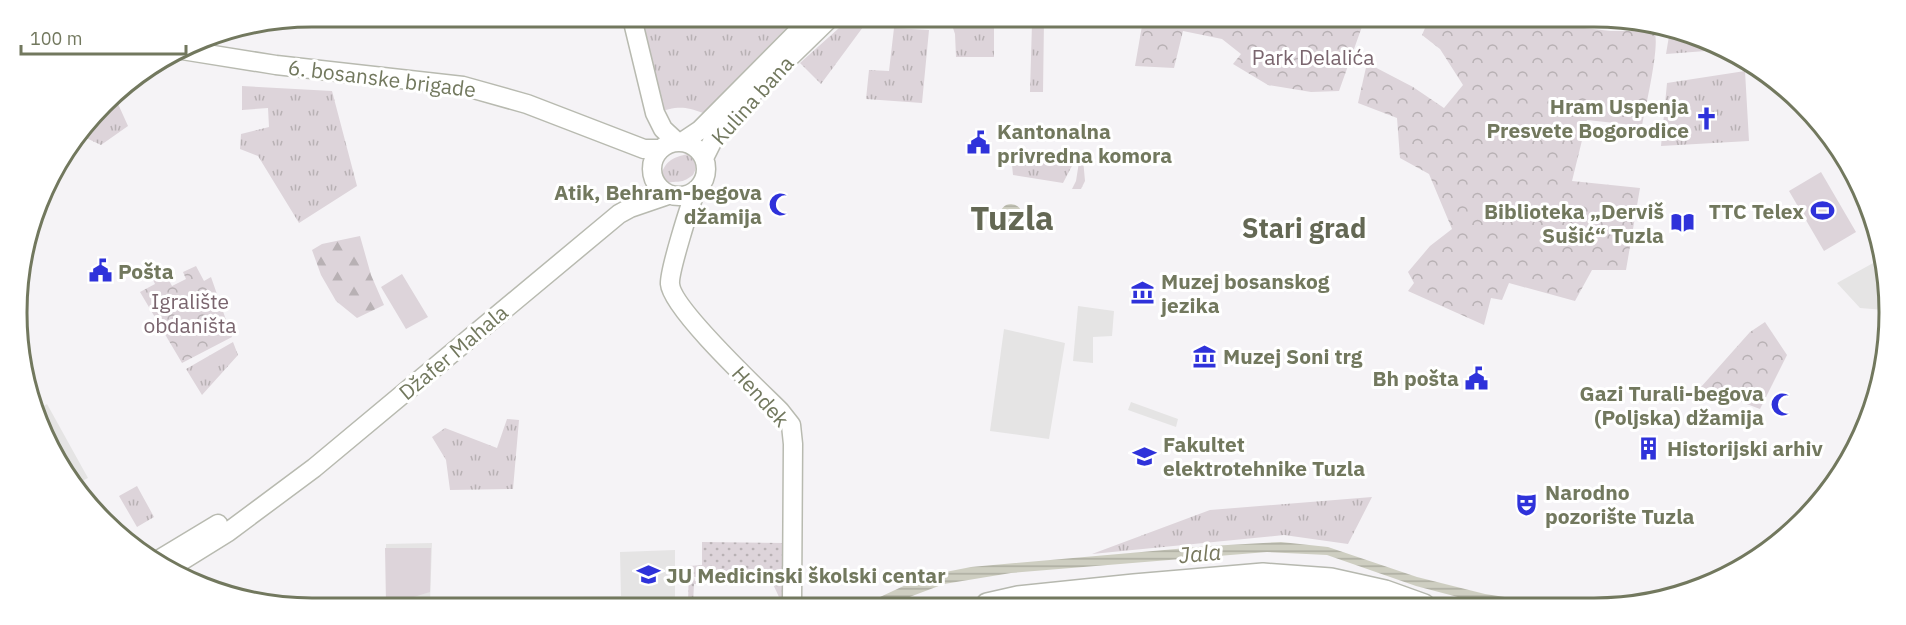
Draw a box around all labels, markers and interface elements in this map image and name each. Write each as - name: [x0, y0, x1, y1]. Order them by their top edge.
- scale bar: [21, 18, 186, 56]
- text: 100 m: [30, 27, 82, 50]
- park label: Park Delalića: [1252, 43, 1374, 71]
- street label: Kulina bana: [705, 50, 799, 150]
- street label: 6. bosanske brigade: [286, 53, 478, 103]
- place label: Hram Uspenja Presvete Bogorodice: [1487, 92, 1689, 144]
- church icon: Hram Uspenja Presvete Bogorodice: [1694, 105, 1720, 131]
- place label: Kantonalna privredna komora: [997, 117, 1172, 169]
- public building icon: Kantonalna privredna komora: [966, 130, 992, 156]
- place label: Atik, Behram-begova džamija: [554, 178, 762, 230]
- mosque icon: Atik, Behram-begova džamija: [767, 191, 793, 217]
- district label: Tuzla: [970, 196, 1054, 239]
- place label: Biblioteka „Derviš Sušić“ Tuzla: [1484, 197, 1664, 249]
- place label: TTC Telex: [1709, 197, 1804, 225]
- sports icon: TTC Telex: [1809, 198, 1835, 224]
- district label: Stari grad: [1242, 210, 1366, 245]
- library icon: Biblioteka „Derviš Sušić“ Tuzla: [1669, 210, 1695, 236]
- place label: Pošta: [118, 257, 174, 285]
- public building icon: Pošta: [87, 258, 113, 284]
- place label: Muzej bosanskog jezika: [1160, 267, 1330, 319]
- museum icon: Muzej bosanskog jezika: [1130, 280, 1156, 306]
- park label: Igralište obdaništa: [143, 287, 237, 339]
- street label: Džafer Mahala: [393, 298, 513, 406]
- place label: Muzej Soni trg: [1223, 342, 1363, 370]
- museum icon: Muzej Soni trg: [1192, 343, 1218, 369]
- street label: Hendek: [726, 359, 796, 433]
- place label: Bh pošta: [1373, 364, 1459, 392]
- public building icon: Bh pošta: [1464, 365, 1490, 391]
- place label: Gazi Turali-begova (Poljska) džamija: [1580, 379, 1764, 431]
- mosque icon: Gazi Turali-begova (Poljska) džamija: [1769, 392, 1795, 418]
- place label: Fakultet elektrotehnike Tuzla: [1163, 430, 1365, 482]
- place label: Historijski arhiv: [1667, 434, 1824, 462]
- building icon: Historijski arhiv: [1636, 435, 1662, 461]
- school or university icon: Fakultet elektrotehnike Tuzla: [1132, 443, 1158, 469]
- place label: Narodno pozorište Tuzla: [1545, 478, 1695, 530]
- theatre icon: Narodno pozorište Tuzla: [1514, 491, 1540, 517]
- water label: Jala: [1178, 537, 1222, 569]
- place label: JU Medicinski školski centar: [666, 561, 946, 589]
- school or university icon: JU Medicinski školski centar: [635, 562, 661, 588]

